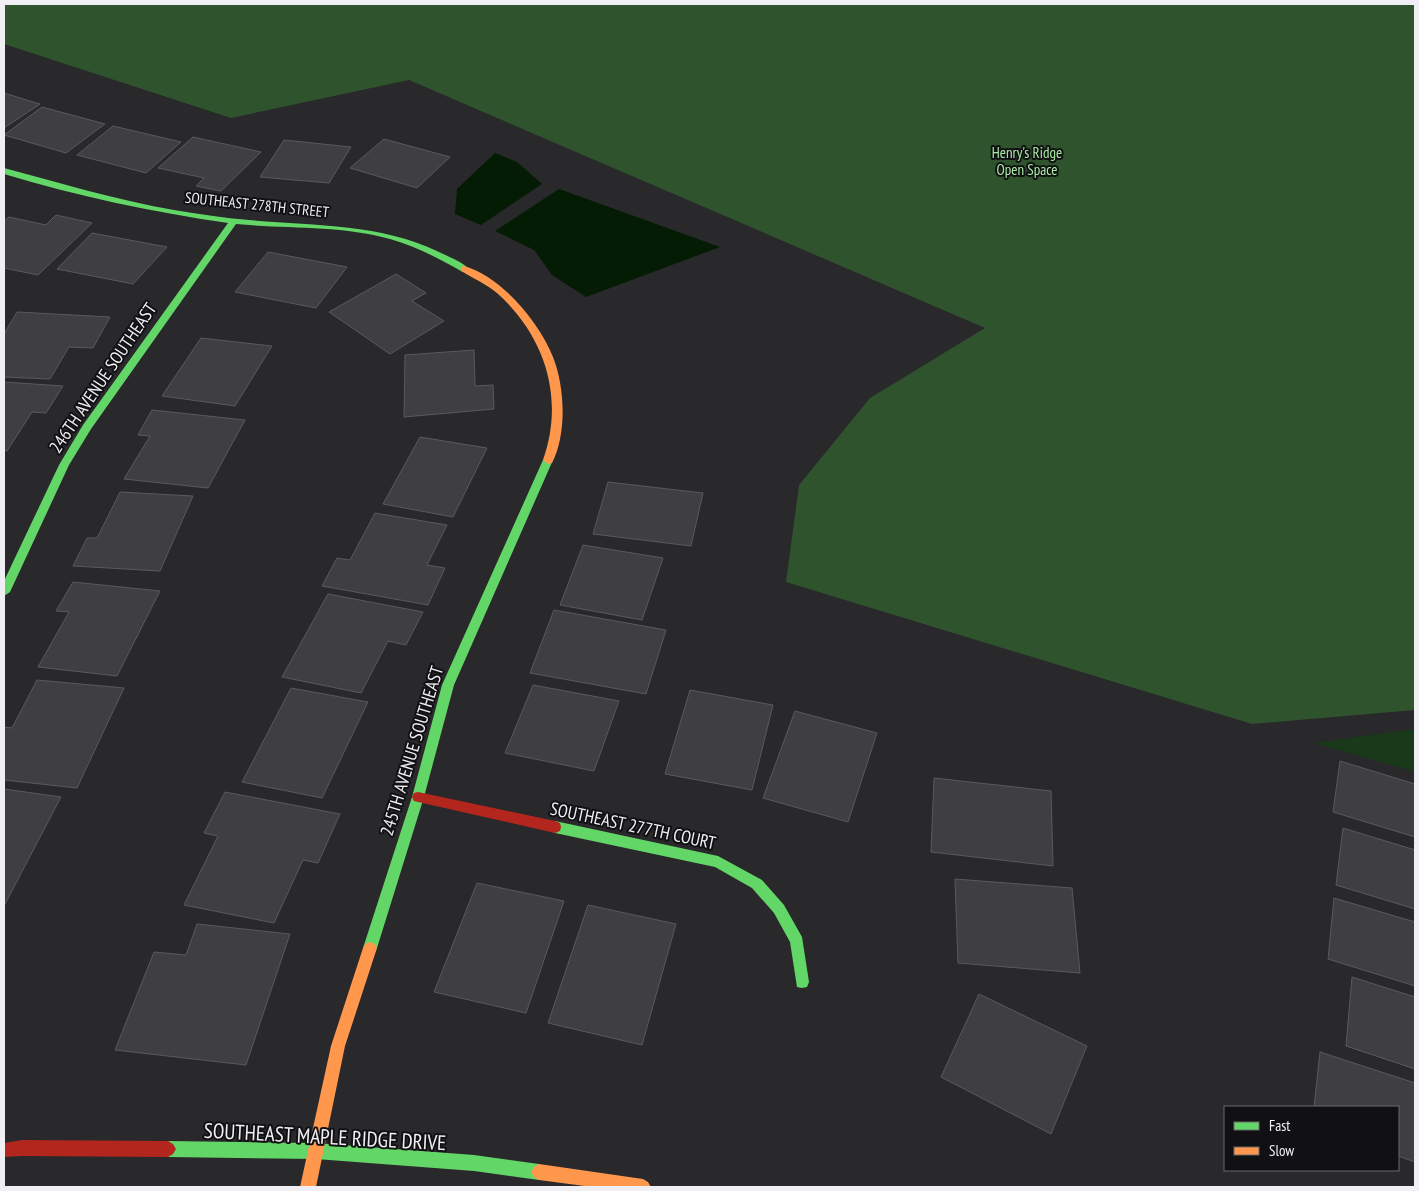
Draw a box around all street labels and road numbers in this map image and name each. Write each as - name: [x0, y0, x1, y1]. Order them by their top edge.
- street label: SOUTHEAST 278TH STREET: [184, 187, 330, 222]
- street label: 246TH AVENUE SOUTHEAST: [44, 298, 161, 457]
- street label: 245TH AVENUE SOUTHEAST: [375, 663, 448, 839]
- street label: SOUTHEAST 277TH COURT: [548, 797, 718, 854]
- street label: SOUTHEAST MAPLE RIDGE DRIVE: [203, 1117, 447, 1156]

